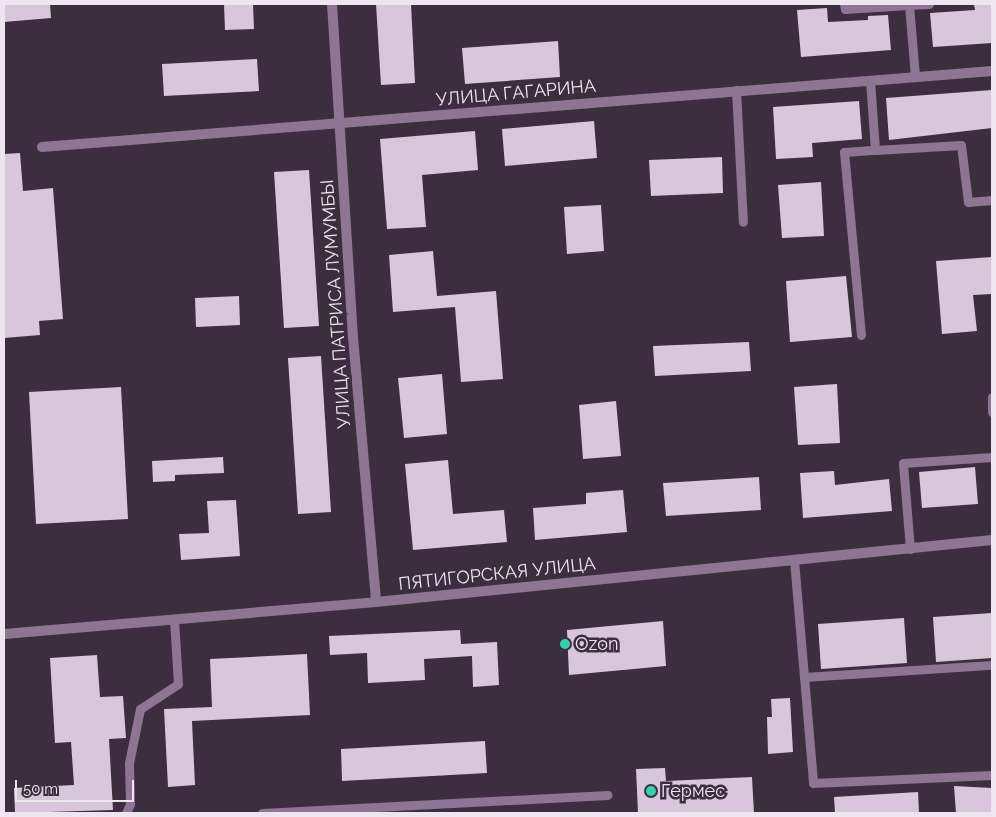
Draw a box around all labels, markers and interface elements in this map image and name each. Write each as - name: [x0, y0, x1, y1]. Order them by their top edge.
- street label: УЛИЦА ГАГАРИНА: [435, 75, 597, 111]
- street label: УЛИЦА ПАТРИСА ЛУМУМБЫ: [316, 178, 356, 430]
- street label: ПЯТИГОРСКАЯ УЛИЦА: [397, 553, 597, 595]
- place label: Ozon: [575, 633, 618, 655]
- marker: Ozon: [559, 638, 571, 650]
- scale bar: [18, 770, 136, 802]
- text: 50 m: [23, 780, 58, 798]
- place label: Гермес: [661, 780, 725, 802]
- marker: Гермес: [645, 785, 657, 797]

